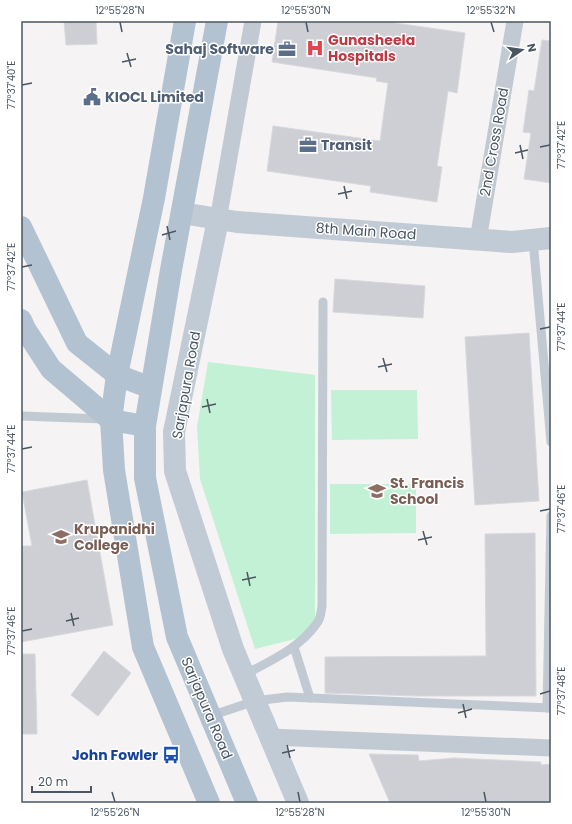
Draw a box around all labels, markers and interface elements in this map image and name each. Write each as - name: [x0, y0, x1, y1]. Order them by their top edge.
- text: 12°55'28"N: [95, 3, 145, 18]
- text: 12°55'30"N: [281, 3, 331, 18]
- text: 12°55'32"N: [467, 3, 515, 18]
- place label: Gunasheela Hospitals: [328, 30, 415, 66]
- north arrow: [502, 30, 542, 70]
- hospital icon: Gunasheela Hospitals: [305, 38, 325, 58]
- place label: Sahaj Software: [165, 39, 274, 59]
- office icon: Sahaj Software: [277, 39, 297, 59]
- text: N: [523, 42, 540, 54]
- text: 77°37'40"E: [4, 61, 19, 109]
- street label: 2nd Cross Road: [475, 86, 513, 198]
- public building icon: KIOCL Limited: [82, 87, 102, 107]
- place label: KIOCL Limited: [105, 87, 204, 107]
- text: 77°37'42"E: [554, 121, 569, 169]
- office icon: Transit: [298, 135, 318, 155]
- place label: Transit: [321, 135, 372, 155]
- street label: 8th Main Road: [315, 218, 417, 244]
- text: 77°37'42"E: [4, 243, 19, 291]
- text: 77°37'44"E: [554, 303, 569, 351]
- street label: Sarjapura Road: [167, 330, 205, 440]
- text: 77°37'44"E: [4, 425, 19, 473]
- place label: St. Francis School: [390, 473, 464, 509]
- school or university icon: St. Francis School: [367, 481, 387, 501]
- text: 77°37'46"E: [554, 485, 569, 533]
- place label: Krupanidhi College: [74, 519, 155, 555]
- school or university icon: Krupanidhi College: [51, 527, 71, 547]
- text: 77°37'46"E: [4, 607, 19, 655]
- street label: Sarjapura Road: [176, 654, 238, 762]
- text: 77°37'48"E: [554, 667, 569, 715]
- place label: John Fowler: [72, 745, 158, 765]
- bus stop icon: John Fowler: [161, 745, 181, 765]
- scale bar: [32, 768, 91, 794]
- text: 20 m: [38, 773, 68, 790]
- text: 12°55'26"N: [90, 805, 140, 820]
- text: 12°55'28"N: [275, 805, 325, 820]
- text: 12°55'30"N: [461, 805, 511, 820]

